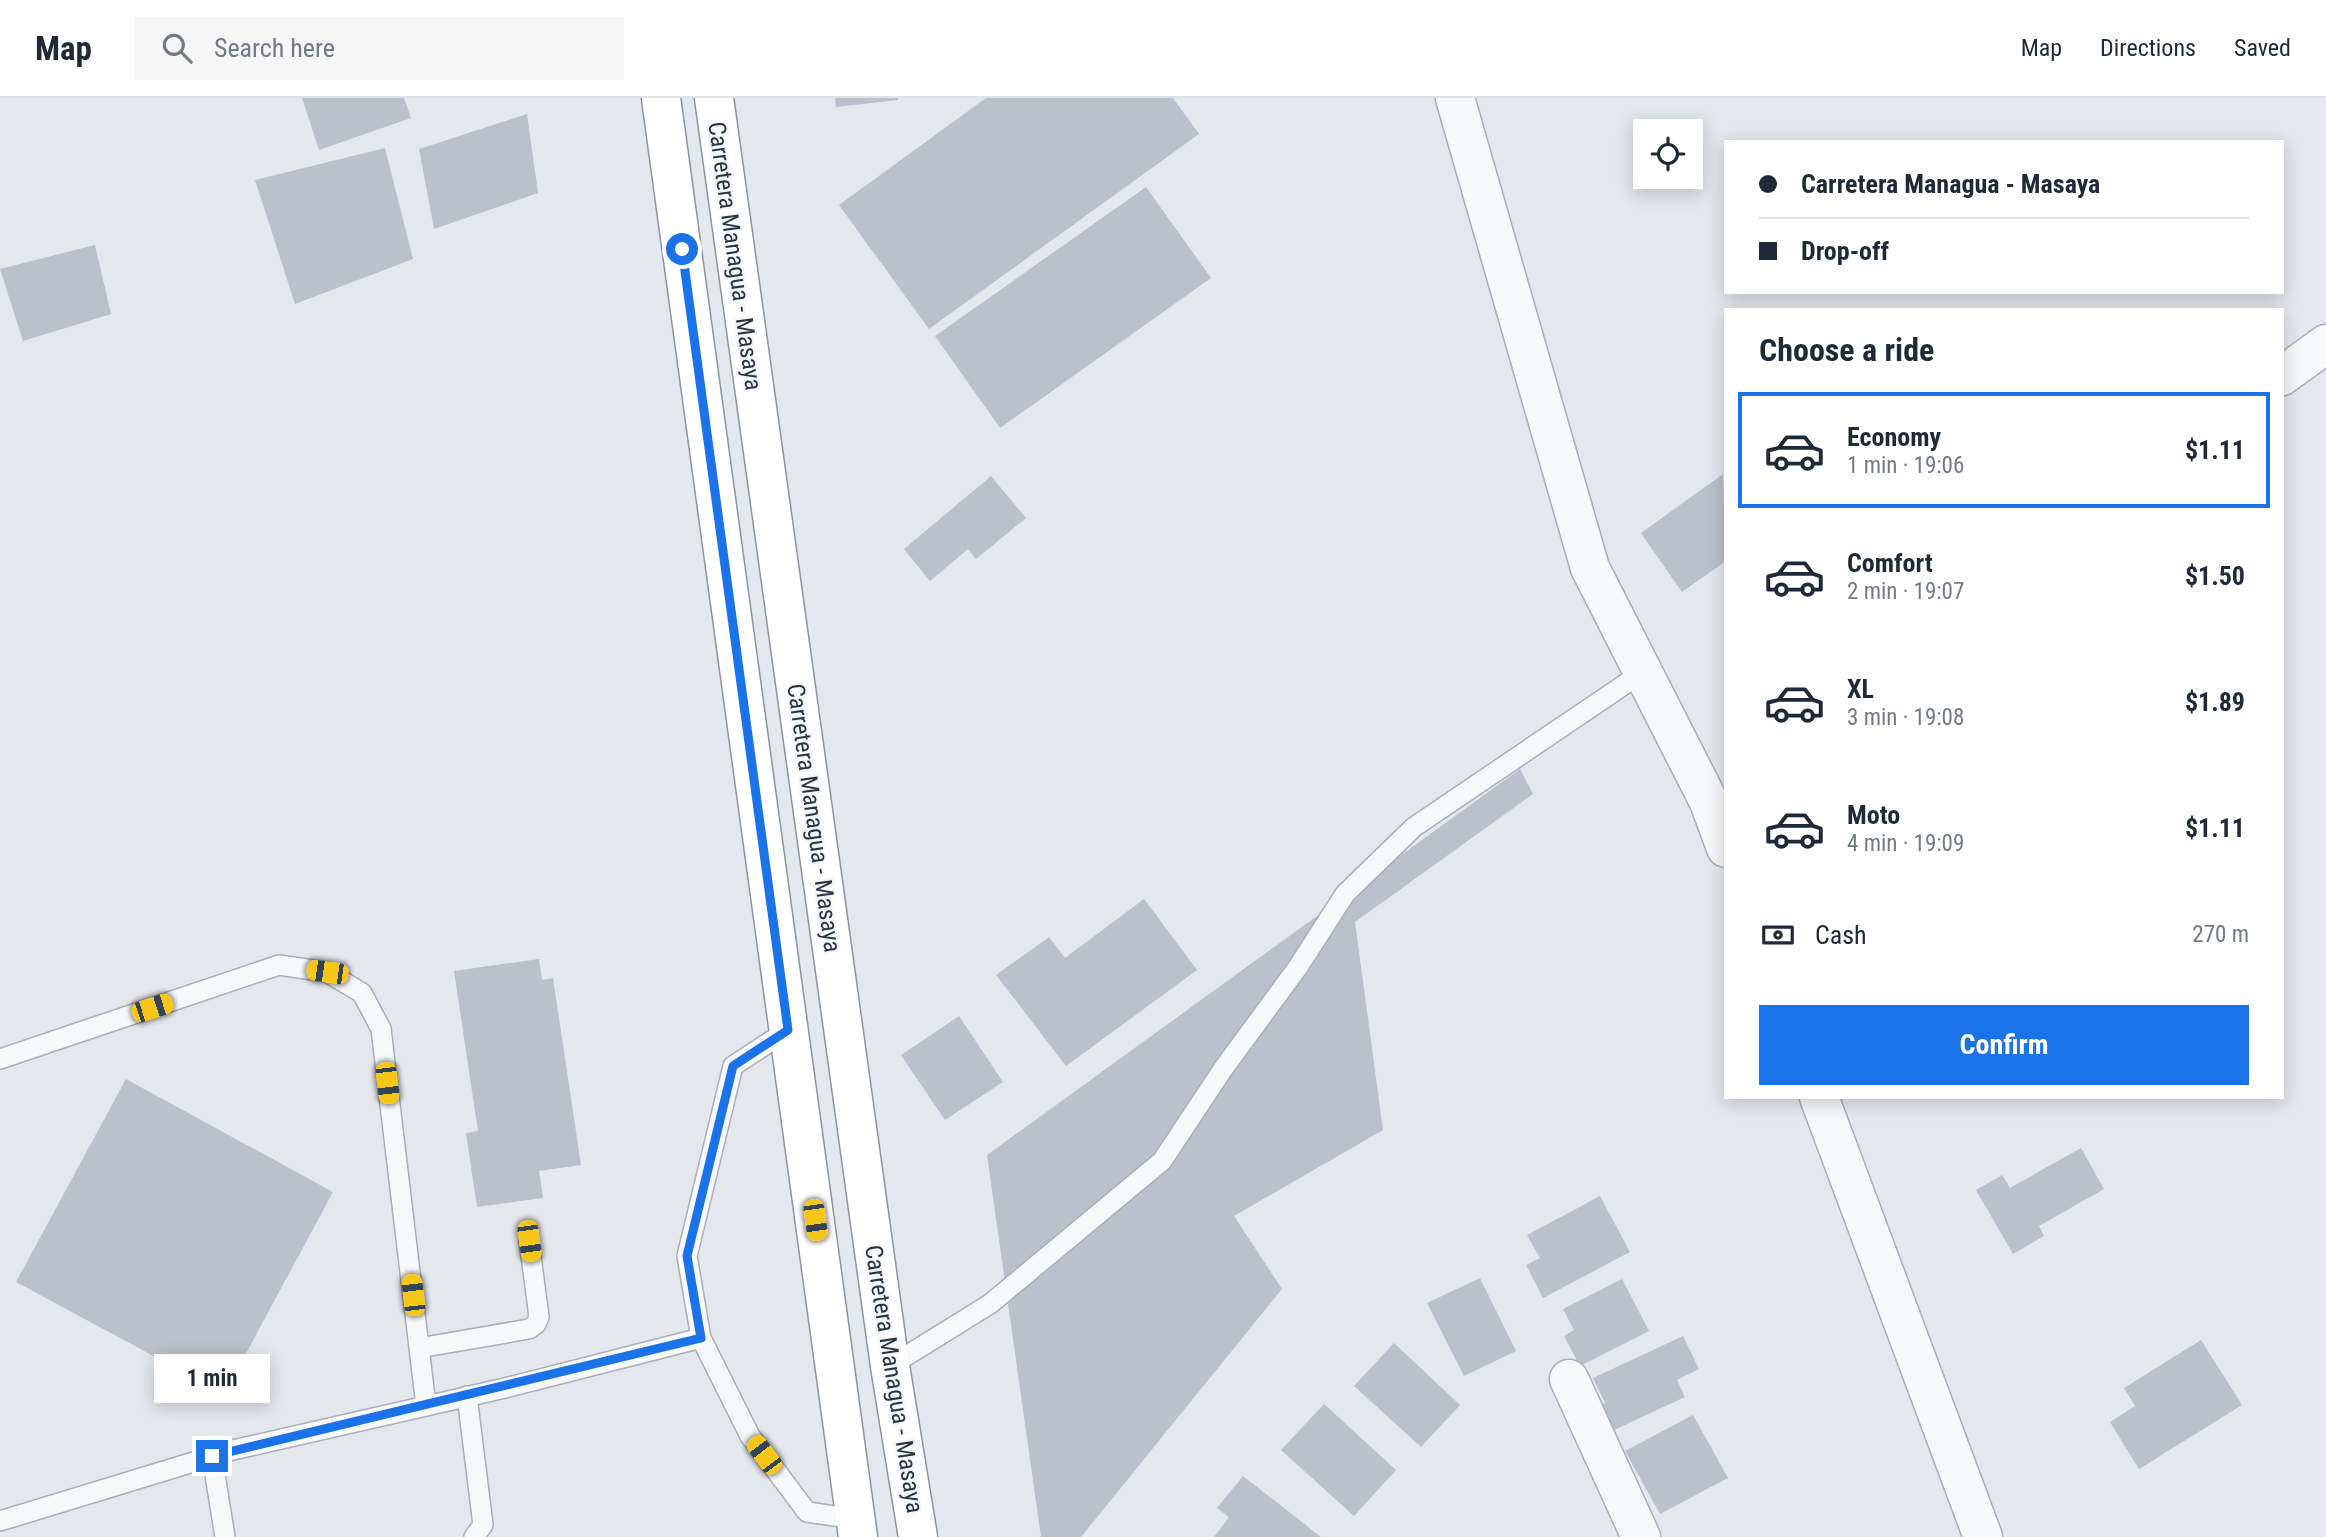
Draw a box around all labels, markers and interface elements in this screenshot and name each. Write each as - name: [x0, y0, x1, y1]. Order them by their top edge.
- search box: [134, 17, 624, 80]
- text: Map: [35, 29, 92, 68]
- icon: search: [158, 29, 196, 67]
- text: Search here: [214, 33, 335, 63]
- text: Map: [2021, 34, 2062, 62]
- text: Directions: [2100, 34, 2196, 62]
- text: Saved: [2234, 34, 2291, 62]
- map controls: [1633, 119, 1703, 189]
- button: locate: [1633, 119, 1703, 189]
- street label: Carretera Managua - Masaya: [702, 120, 768, 392]
- text: Carretera Managua - Masaya: [1801, 169, 2100, 199]
- route start: [666, 233, 698, 265]
- text: Drop-off: [1801, 236, 1889, 266]
- text: Choose a ride: [1759, 331, 1934, 369]
- icon: car: [1763, 419, 1826, 482]
- text: Economy: [1847, 422, 1941, 452]
- text: $1.11: [2185, 435, 2245, 465]
- text: 1 min · 19:06: [1847, 452, 1964, 479]
- icon: car: [1763, 545, 1826, 608]
- text: Comfort: [1847, 548, 1933, 578]
- text: $1.50: [2185, 561, 2245, 591]
- text: 2 min · 19:07: [1847, 578, 1964, 605]
- icon: car: [1763, 671, 1826, 734]
- text: XL: [1847, 674, 1874, 704]
- street label: Carretera Managua - Masaya: [781, 682, 847, 954]
- text: $1.89: [2185, 687, 2245, 717]
- text: 3 min · 19:08: [1847, 704, 1964, 731]
- icon: car: [1763, 797, 1826, 860]
- text: Moto: [1847, 800, 1900, 830]
- text: $1.11: [2185, 813, 2245, 843]
- text: 4 min · 19:09: [1847, 830, 1964, 857]
- icon: cash: [1759, 916, 1797, 954]
- text: Cash: [1815, 920, 1867, 950]
- text: 270 m: [2192, 921, 2249, 948]
- car: [305, 959, 350, 985]
- car: [129, 992, 176, 1024]
- button: Confirm: [1759, 1005, 2249, 1085]
- car: [375, 1061, 400, 1105]
- car: [802, 1198, 829, 1242]
- car: [516, 1219, 543, 1263]
- street label: Carretera Managua - Masaya: [859, 1243, 929, 1515]
- car: [401, 1273, 426, 1317]
- callout: 1 min: [154, 1354, 270, 1404]
- text: 1 min: [186, 1365, 238, 1392]
- car: [743, 1432, 786, 1478]
- route end: [196, 1440, 228, 1472]

